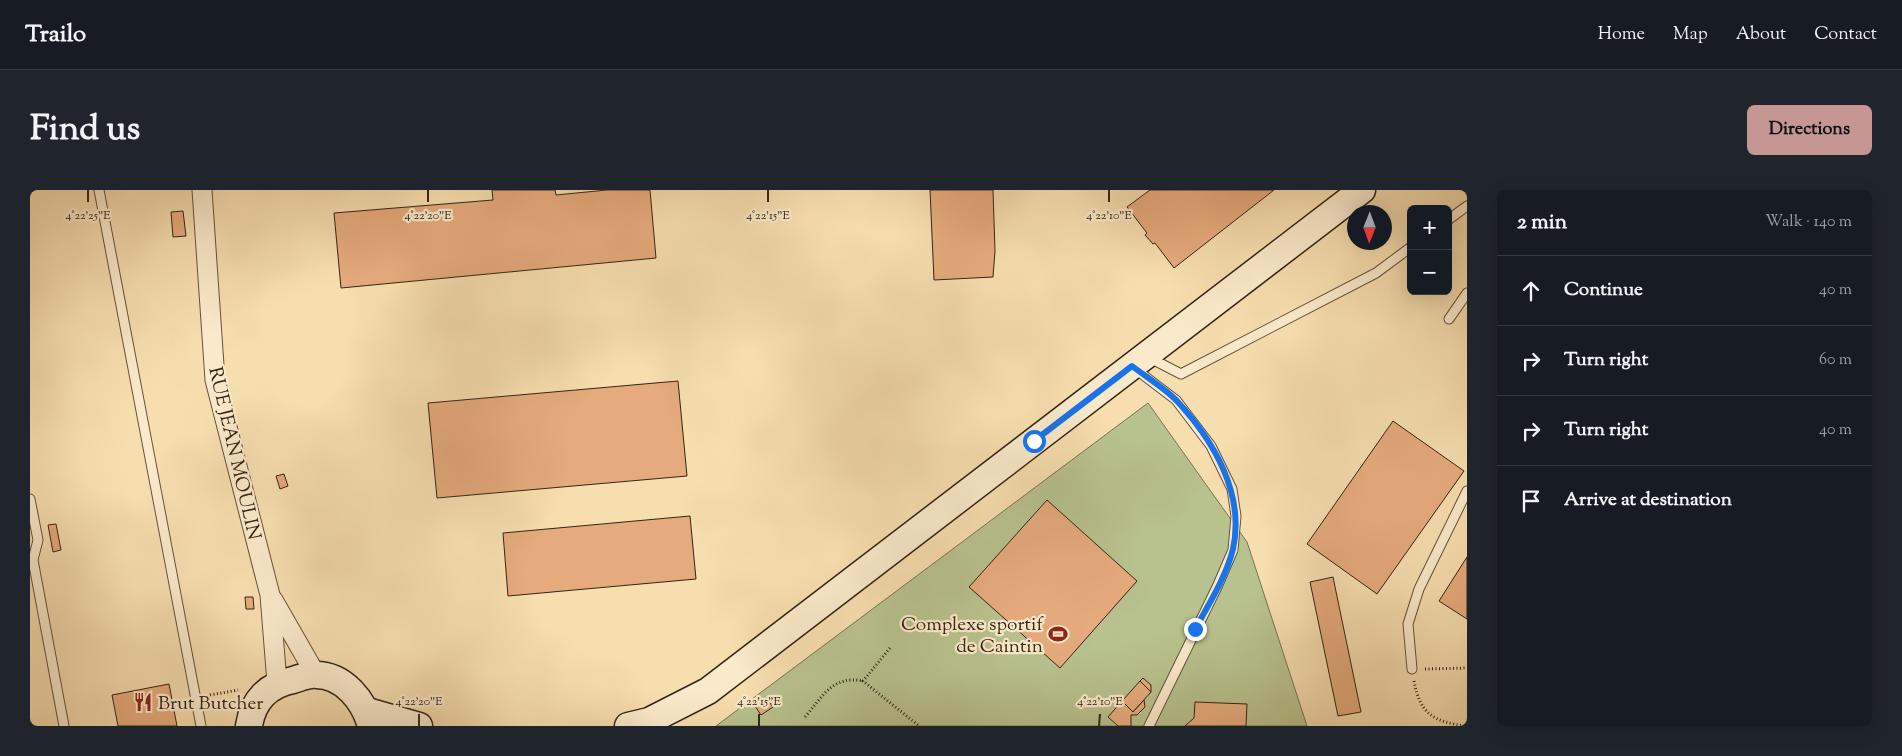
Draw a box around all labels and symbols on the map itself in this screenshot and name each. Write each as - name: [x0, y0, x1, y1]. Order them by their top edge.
- north arrow: [1347, 205, 1392, 250]
- text: 4°22'25"E: [65, 207, 111, 225]
- text: 4°22'20"E: [405, 207, 452, 225]
- text: 4°22'15"E: [746, 207, 791, 225]
- text: 4°22'10"E: [1086, 207, 1132, 225]
- street label: RUE JEAN MOULIN: [201, 364, 267, 543]
- route start: [1023, 430, 1046, 453]
- place label: Complexe sportif de Caintin: [901, 612, 1044, 661]
- route end: [1184, 618, 1207, 641]
- sports icon: Complexe sportif de Caintin: [1047, 623, 1069, 645]
- restaurant icon: Brut Butcher: [132, 691, 154, 713]
- place label: Brut Butcher: [158, 691, 263, 718]
- text: 4°22'20"E: [396, 693, 443, 711]
- text: 4°22'15"E: [737, 693, 782, 711]
- text: 4°22'10"E: [1077, 693, 1123, 711]

